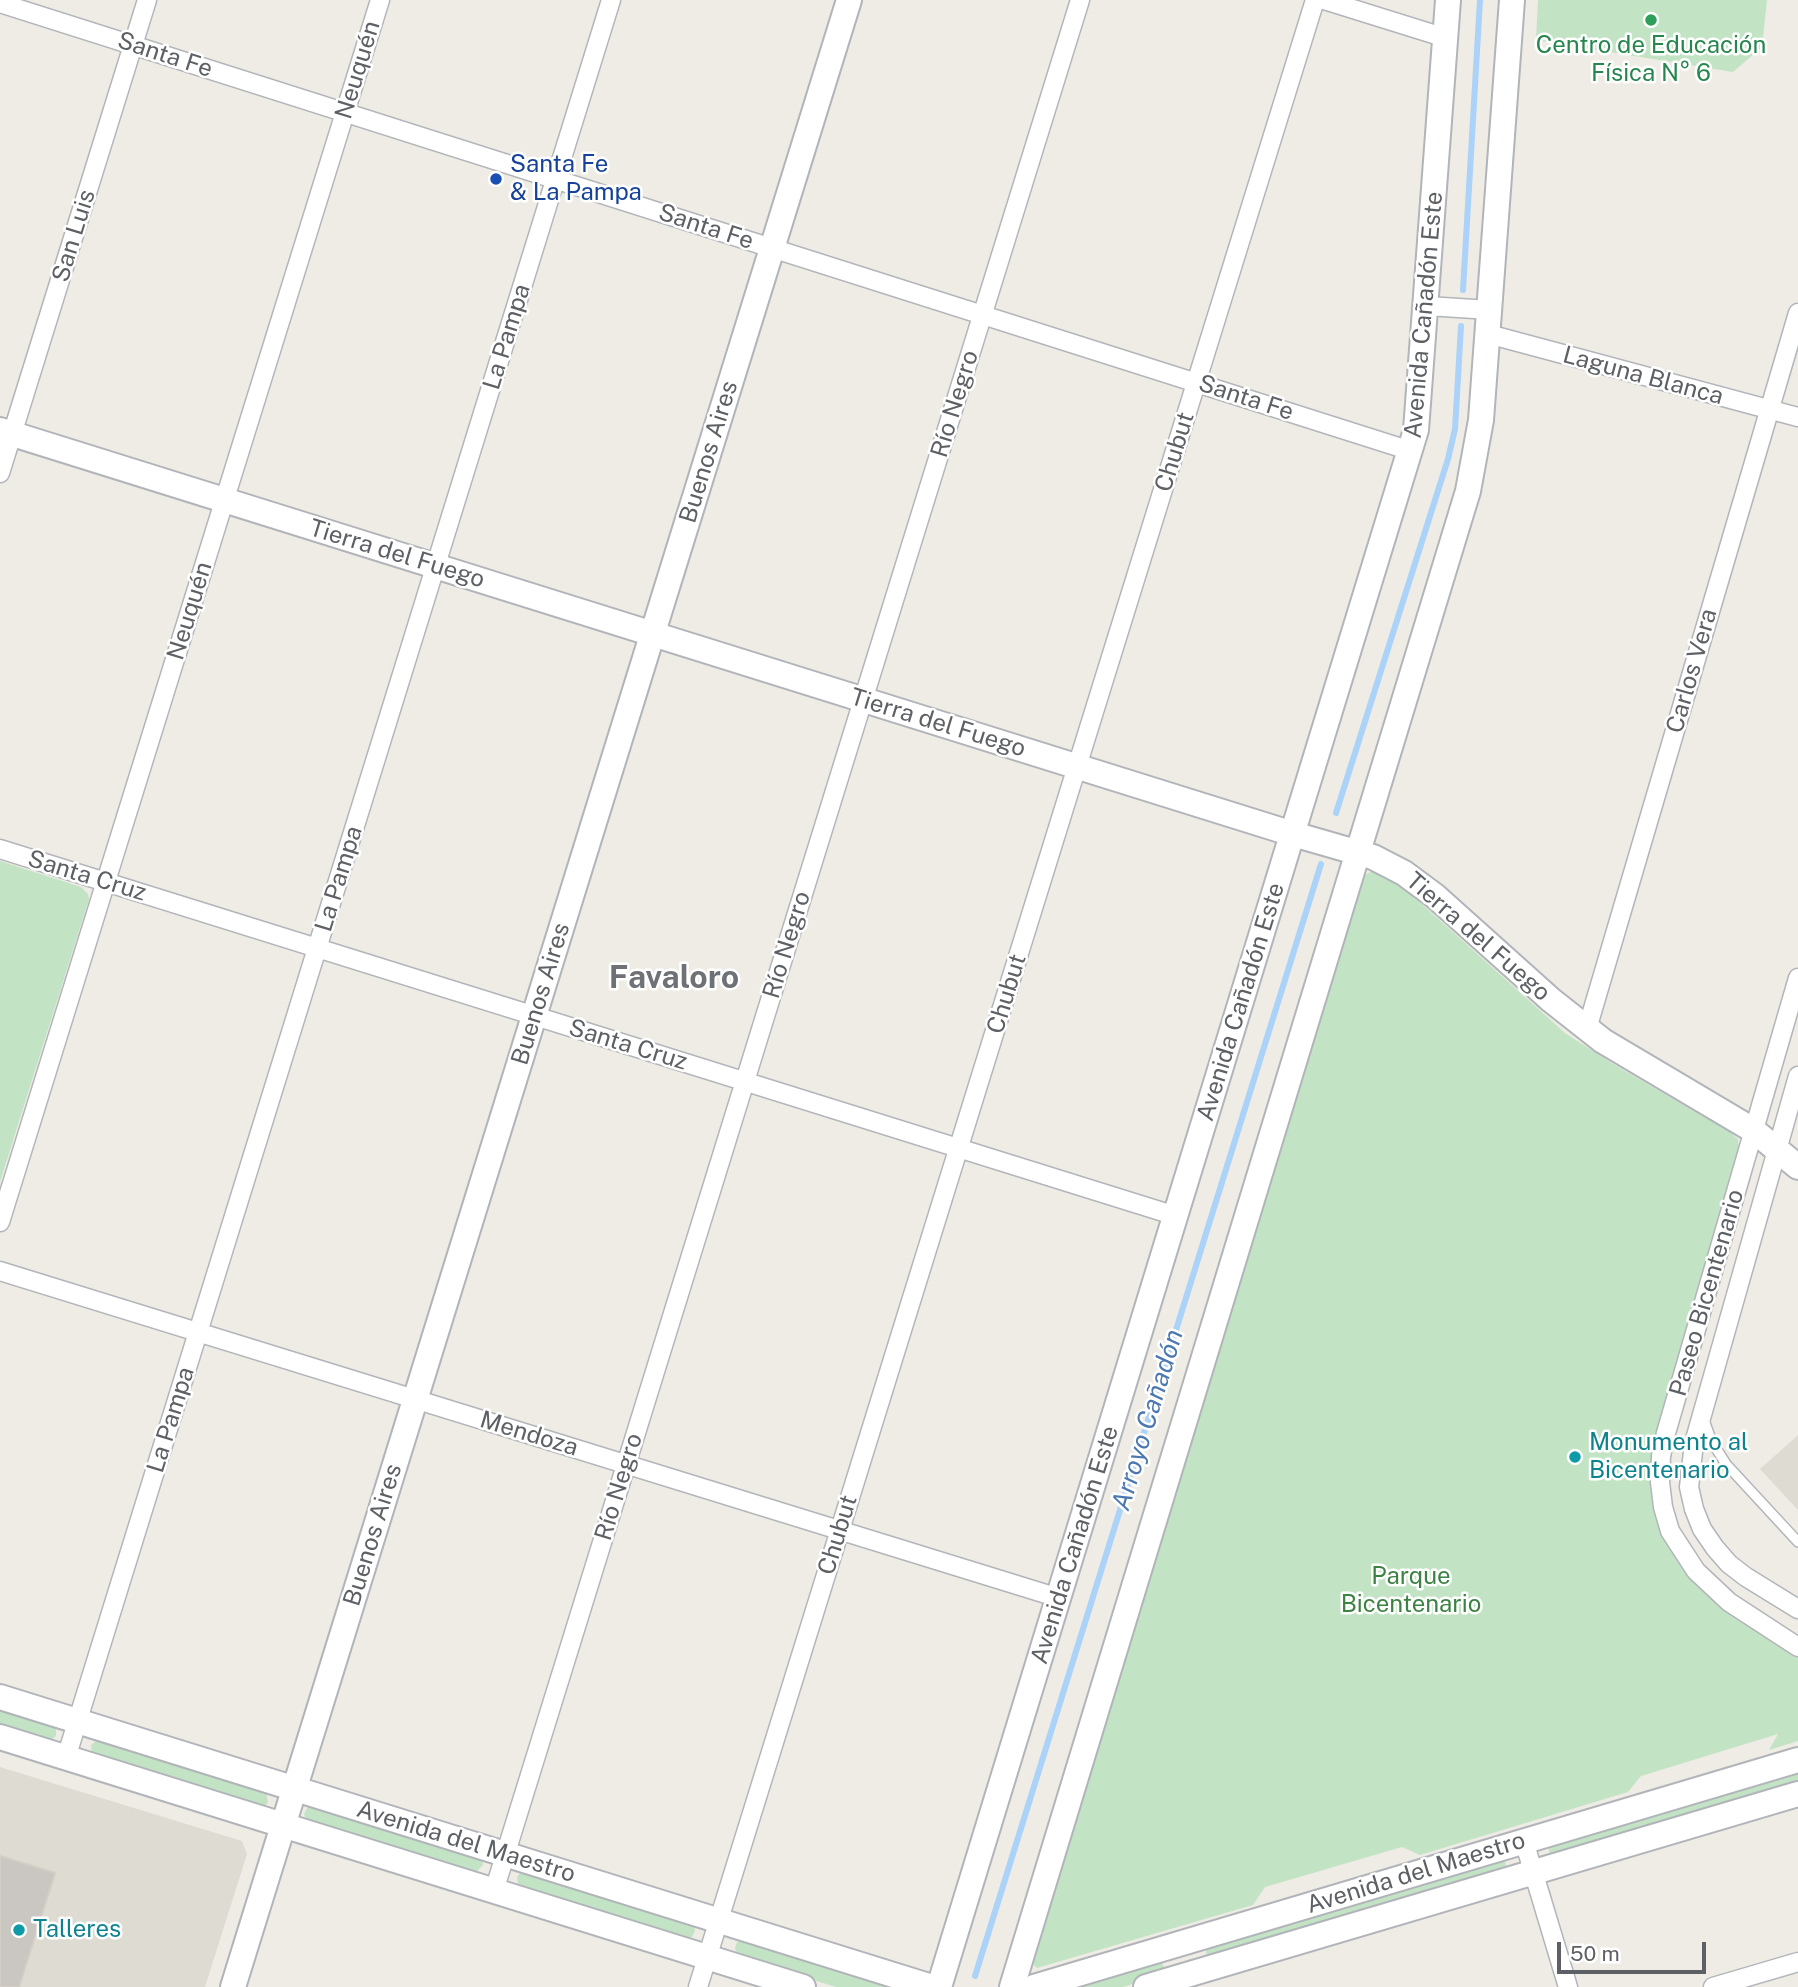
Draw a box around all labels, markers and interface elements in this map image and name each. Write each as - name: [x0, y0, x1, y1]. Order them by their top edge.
- marker: Centro de Educación Física N° 6: [1643, 12, 1659, 28]
- street label: Neuquén: [329, 17, 387, 123]
- street label: Santa Fe: [114, 26, 216, 84]
- place label: Centro de Educación Física N° 6: [1536, 32, 1766, 88]
- place label: Santa Fe & La Pampa: [510, 151, 642, 207]
- marker: Santa Fe & La Pampa: [488, 171, 504, 187]
- street label: San Luis: [46, 186, 102, 286]
- street label: Avenida Cañadón Este: [1399, 190, 1449, 440]
- street label: Santa Fe: [655, 198, 757, 256]
- street label: La Pampa: [477, 281, 537, 393]
- street label: Laguna Blanca: [1560, 341, 1726, 411]
- street label: Río Negro: [925, 347, 985, 461]
- street label: Santa Fe: [1195, 369, 1297, 427]
- street label: Buenos Aires: [674, 378, 744, 526]
- street label: Chubut: [1149, 409, 1201, 495]
- street label: Tierra del Fuego: [306, 514, 488, 594]
- street label: Neuquén: [161, 558, 219, 664]
- street label: Carlos Vera: [1661, 605, 1723, 737]
- street label: Tierra del Fuego: [847, 683, 1029, 763]
- street label: La Pampa: [309, 823, 369, 935]
- street label: Santa Cruz: [24, 844, 150, 908]
- street label: Tierra del Fuego: [1400, 866, 1556, 1008]
- street label: Avenida Cañadón Este: [1191, 879, 1291, 1125]
- street label: Río Negro: [757, 888, 817, 1002]
- street label: Buenos Aires: [506, 920, 576, 1068]
- street label: Chubut: [981, 951, 1033, 1037]
- district label: Favaloro: [609, 959, 739, 997]
- street label: Santa Cruz: [565, 1013, 691, 1077]
- street label: Paseo Bicentenario: [1664, 1186, 1750, 1400]
- water label: Arroyo Cañadón: [1106, 1326, 1190, 1514]
- street label: La Pampa: [141, 1364, 201, 1476]
- street label: Mendoza: [476, 1405, 582, 1463]
- street label: Avenida Cañadón Este: [1025, 1422, 1125, 1668]
- place label: Monumento al Bicentenario: [1589, 1429, 1748, 1485]
- street label: Río Negro: [589, 1430, 649, 1544]
- marker: Monumento al Bicentenario: [1567, 1449, 1583, 1465]
- street label: Buenos Aires: [338, 1461, 408, 1609]
- street label: Chubut: [812, 1492, 864, 1578]
- park label: Parque Bicentenario: [1341, 1563, 1481, 1619]
- street label: Avenida del Maestro: [353, 1795, 579, 1889]
- street label: Avenida del Maestro: [1303, 1826, 1529, 1920]
- place label: Talleres: [33, 1916, 121, 1944]
- marker: Talleres: [11, 1922, 27, 1938]
- scale bar: [1560, 1927, 1709, 1971]
- text: 50 m: [1570, 1941, 1620, 1966]

